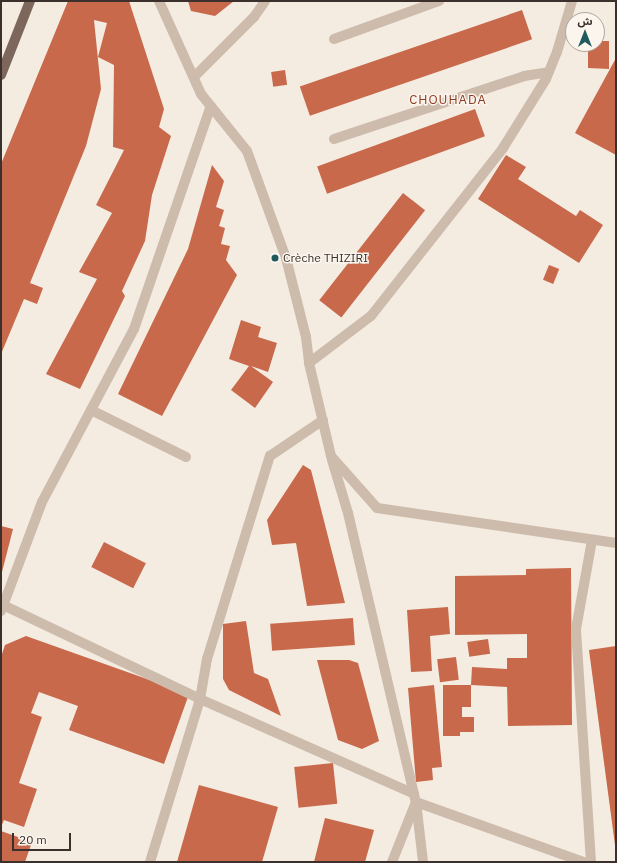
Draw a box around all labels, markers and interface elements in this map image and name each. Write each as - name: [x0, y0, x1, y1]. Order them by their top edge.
- north arrow: [565, 12, 605, 52]
- text: ش: [577, 14, 593, 28]
- district label: CHOUHADA: [409, 92, 487, 108]
- place label: Crèche THIZIRI: [283, 251, 368, 265]
- marker: Crèche THIZIRI: [270, 253, 280, 263]
- scale bar: [14, 825, 73, 851]
- text: 20 m: [19, 832, 47, 847]

